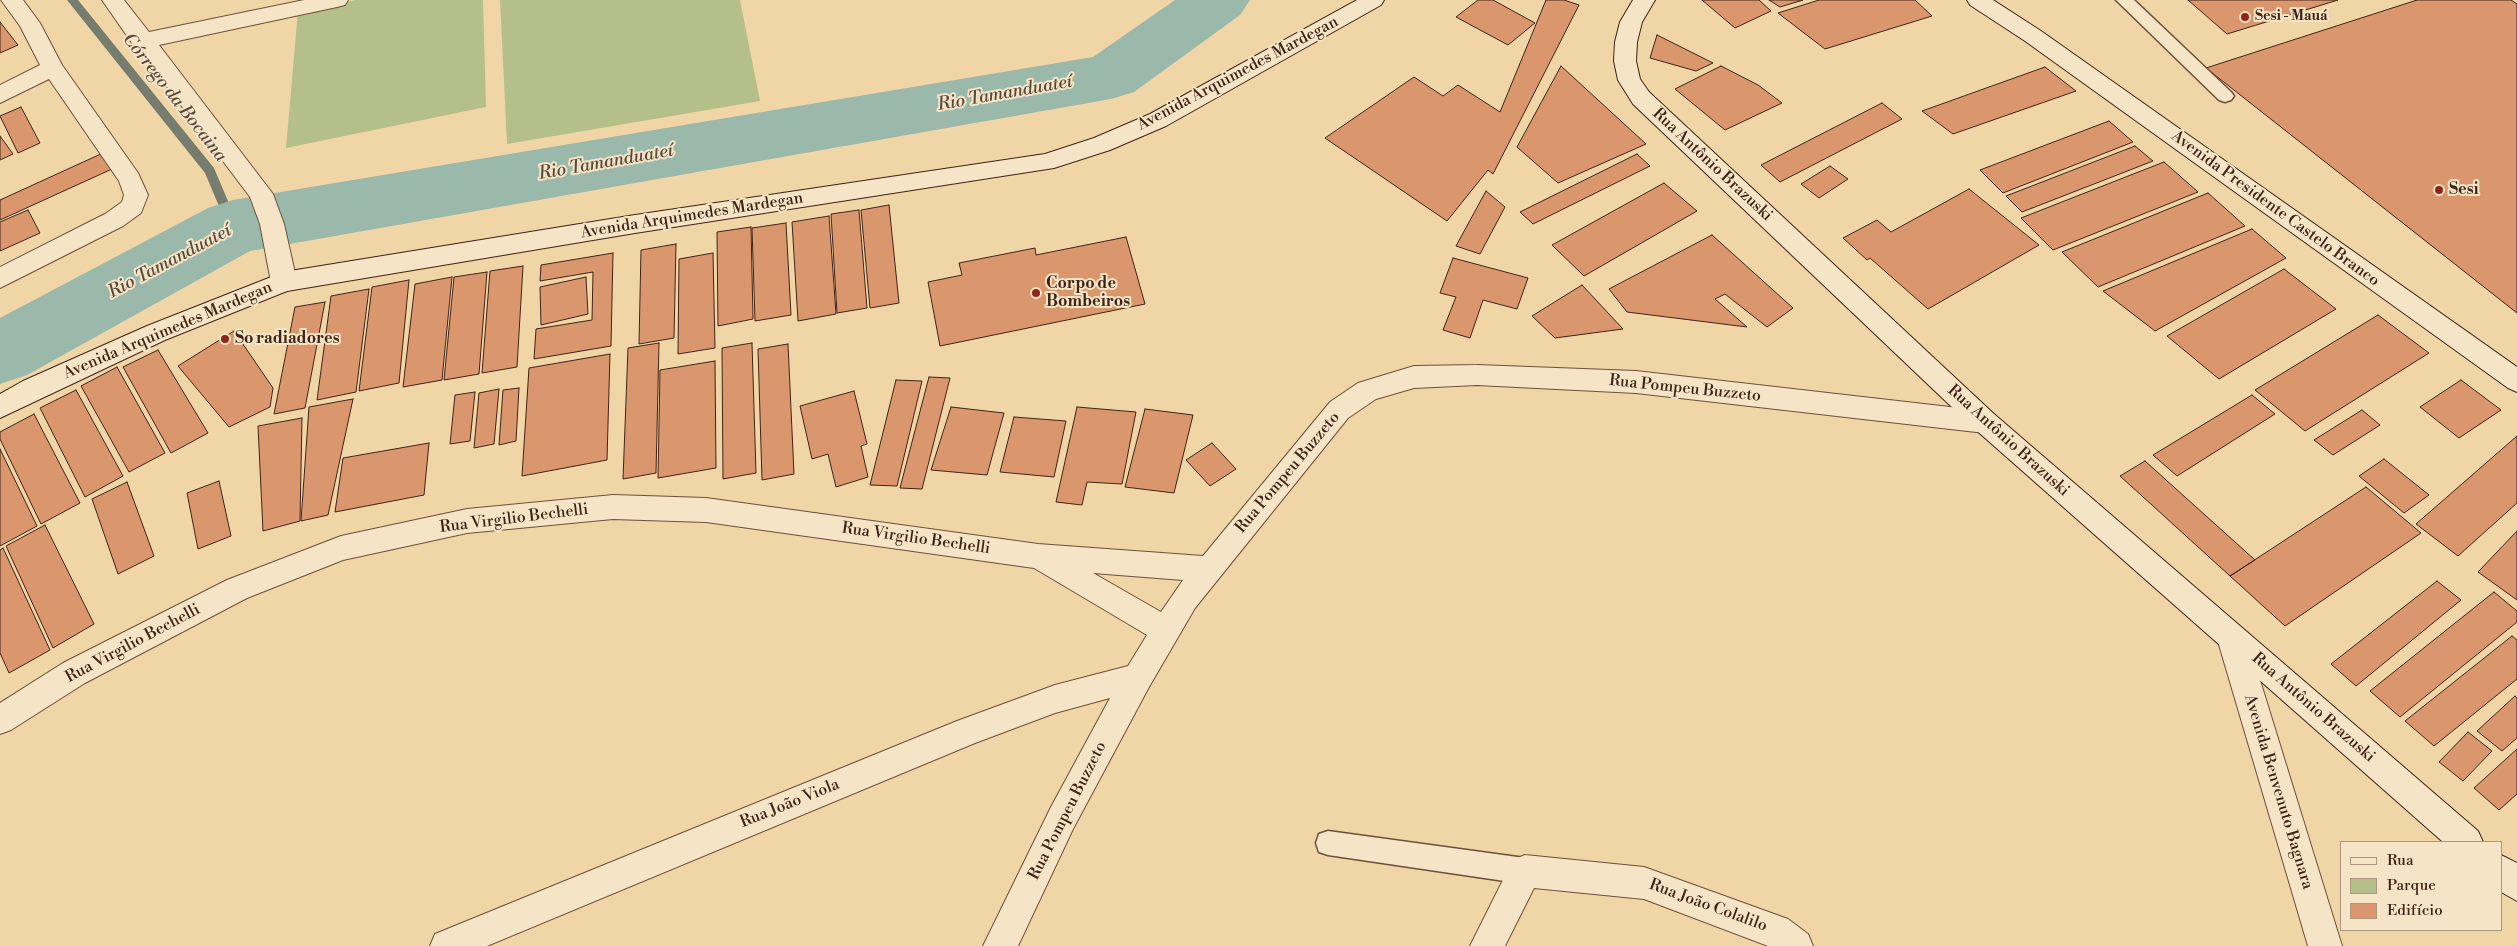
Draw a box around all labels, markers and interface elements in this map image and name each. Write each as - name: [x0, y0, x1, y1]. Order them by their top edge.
- place label: Sesi - Mauá: [2255, 9, 2328, 25]
- marker: Sesi - Mauá: [2239, 11, 2251, 23]
- street label: Avenida Arquimedes Mardegan: [1134, 13, 1342, 135]
- water label: Córrego da Bocaina: [117, 29, 231, 167]
- water label: Rio Tamanduateí: [936, 71, 1074, 117]
- street label: Rua Antônio Brazuski: [1648, 104, 1776, 226]
- street label: Avenida Presidente Castelo Branco: [2167, 127, 2383, 291]
- water label: Rio Tamanduateí: [537, 140, 675, 186]
- place label: Sesi: [2449, 180, 2479, 200]
- marker: Sesi: [2433, 184, 2445, 196]
- street label: Avenida Arquimedes Mardegan: [579, 189, 805, 243]
- water label: Rio Tamanduateí: [105, 220, 235, 304]
- place label: Corpo de Bombeiros: [1046, 274, 1130, 312]
- street label: Avenida Arquimedes Mardegan: [61, 278, 275, 384]
- marker: Corpo de Bombeiros: [1030, 287, 1042, 299]
- place label: So radiadores: [235, 329, 340, 349]
- marker: So radiadores: [219, 333, 231, 345]
- street label: Rua Pompeu Buzzeto: [1608, 371, 1762, 407]
- street label: Rua Antônio Brazuski: [1943, 381, 2073, 501]
- street label: Rua Pompeu Buzzeto: [1232, 408, 1344, 538]
- street label: Rua Virgilio Bechelli: [439, 500, 589, 538]
- street label: Rua Virgilio Bechelli: [841, 519, 991, 559]
- street label: Rua Virgilio Bechelli: [62, 600, 204, 688]
- street label: Rua Antônio Brazuski: [2247, 649, 2379, 767]
- street label: Avenida Benvenuto Bagnara: [2239, 692, 2317, 892]
- street label: Rua Pompeu Buzzeto: [1025, 739, 1111, 883]
- street label: Rua João Viola: [738, 775, 842, 833]
- legend: [2340, 841, 2502, 931]
- text: Rua: [2387, 851, 2414, 870]
- street label: Rua João Colalilo: [1646, 876, 1770, 936]
- text: Parque: [2387, 876, 2436, 895]
- text: Edifício: [2387, 901, 2443, 920]

